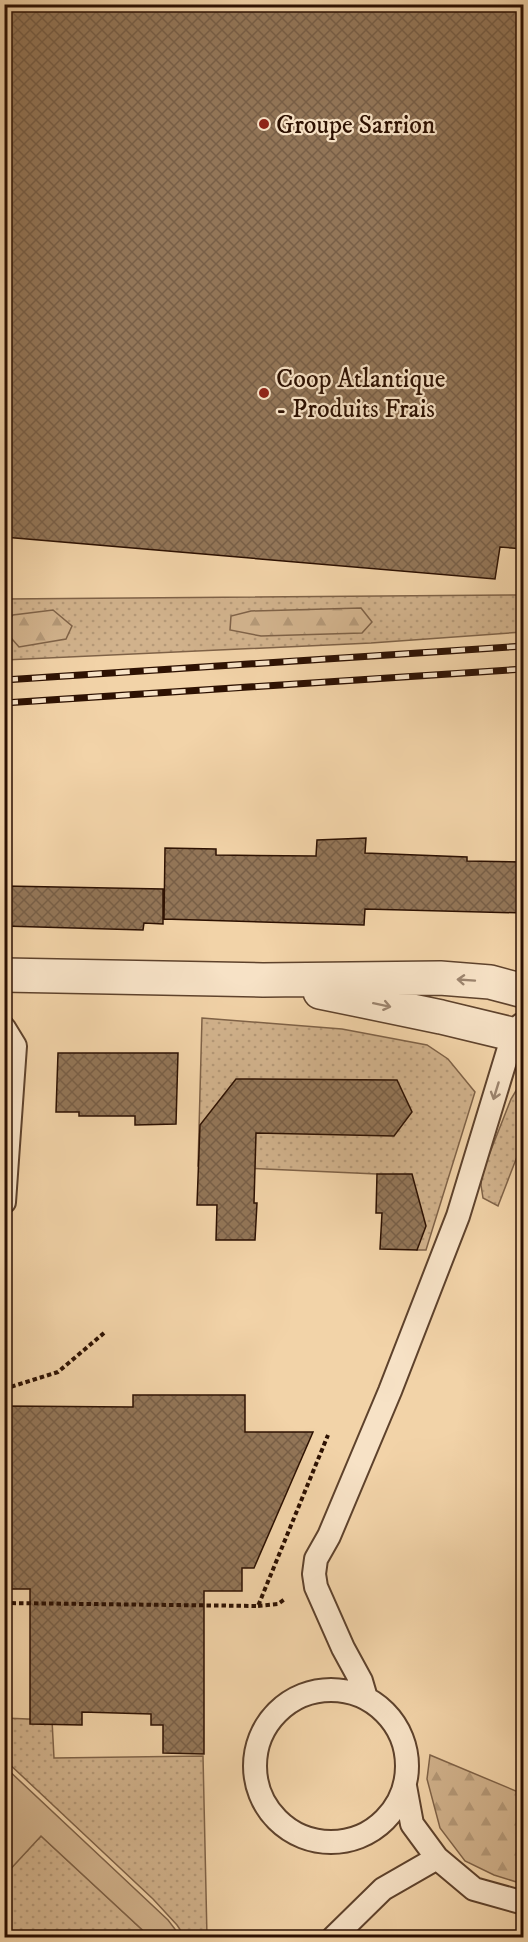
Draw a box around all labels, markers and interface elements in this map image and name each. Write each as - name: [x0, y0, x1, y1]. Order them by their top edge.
- place label: Groupe Sarrion: [276, 109, 436, 142]
- marker: Groupe Sarrion: [257, 117, 271, 131]
- place label: Coop Atlantique - Produits Frais: [276, 363, 446, 426]
- marker: Coop Atlantique - Produits Frais: [257, 386, 271, 400]
- one-way arrow: [457, 974, 477, 985]
- one-way arrow: [372, 1000, 391, 1011]
- one-way arrow: [490, 1081, 501, 1100]

